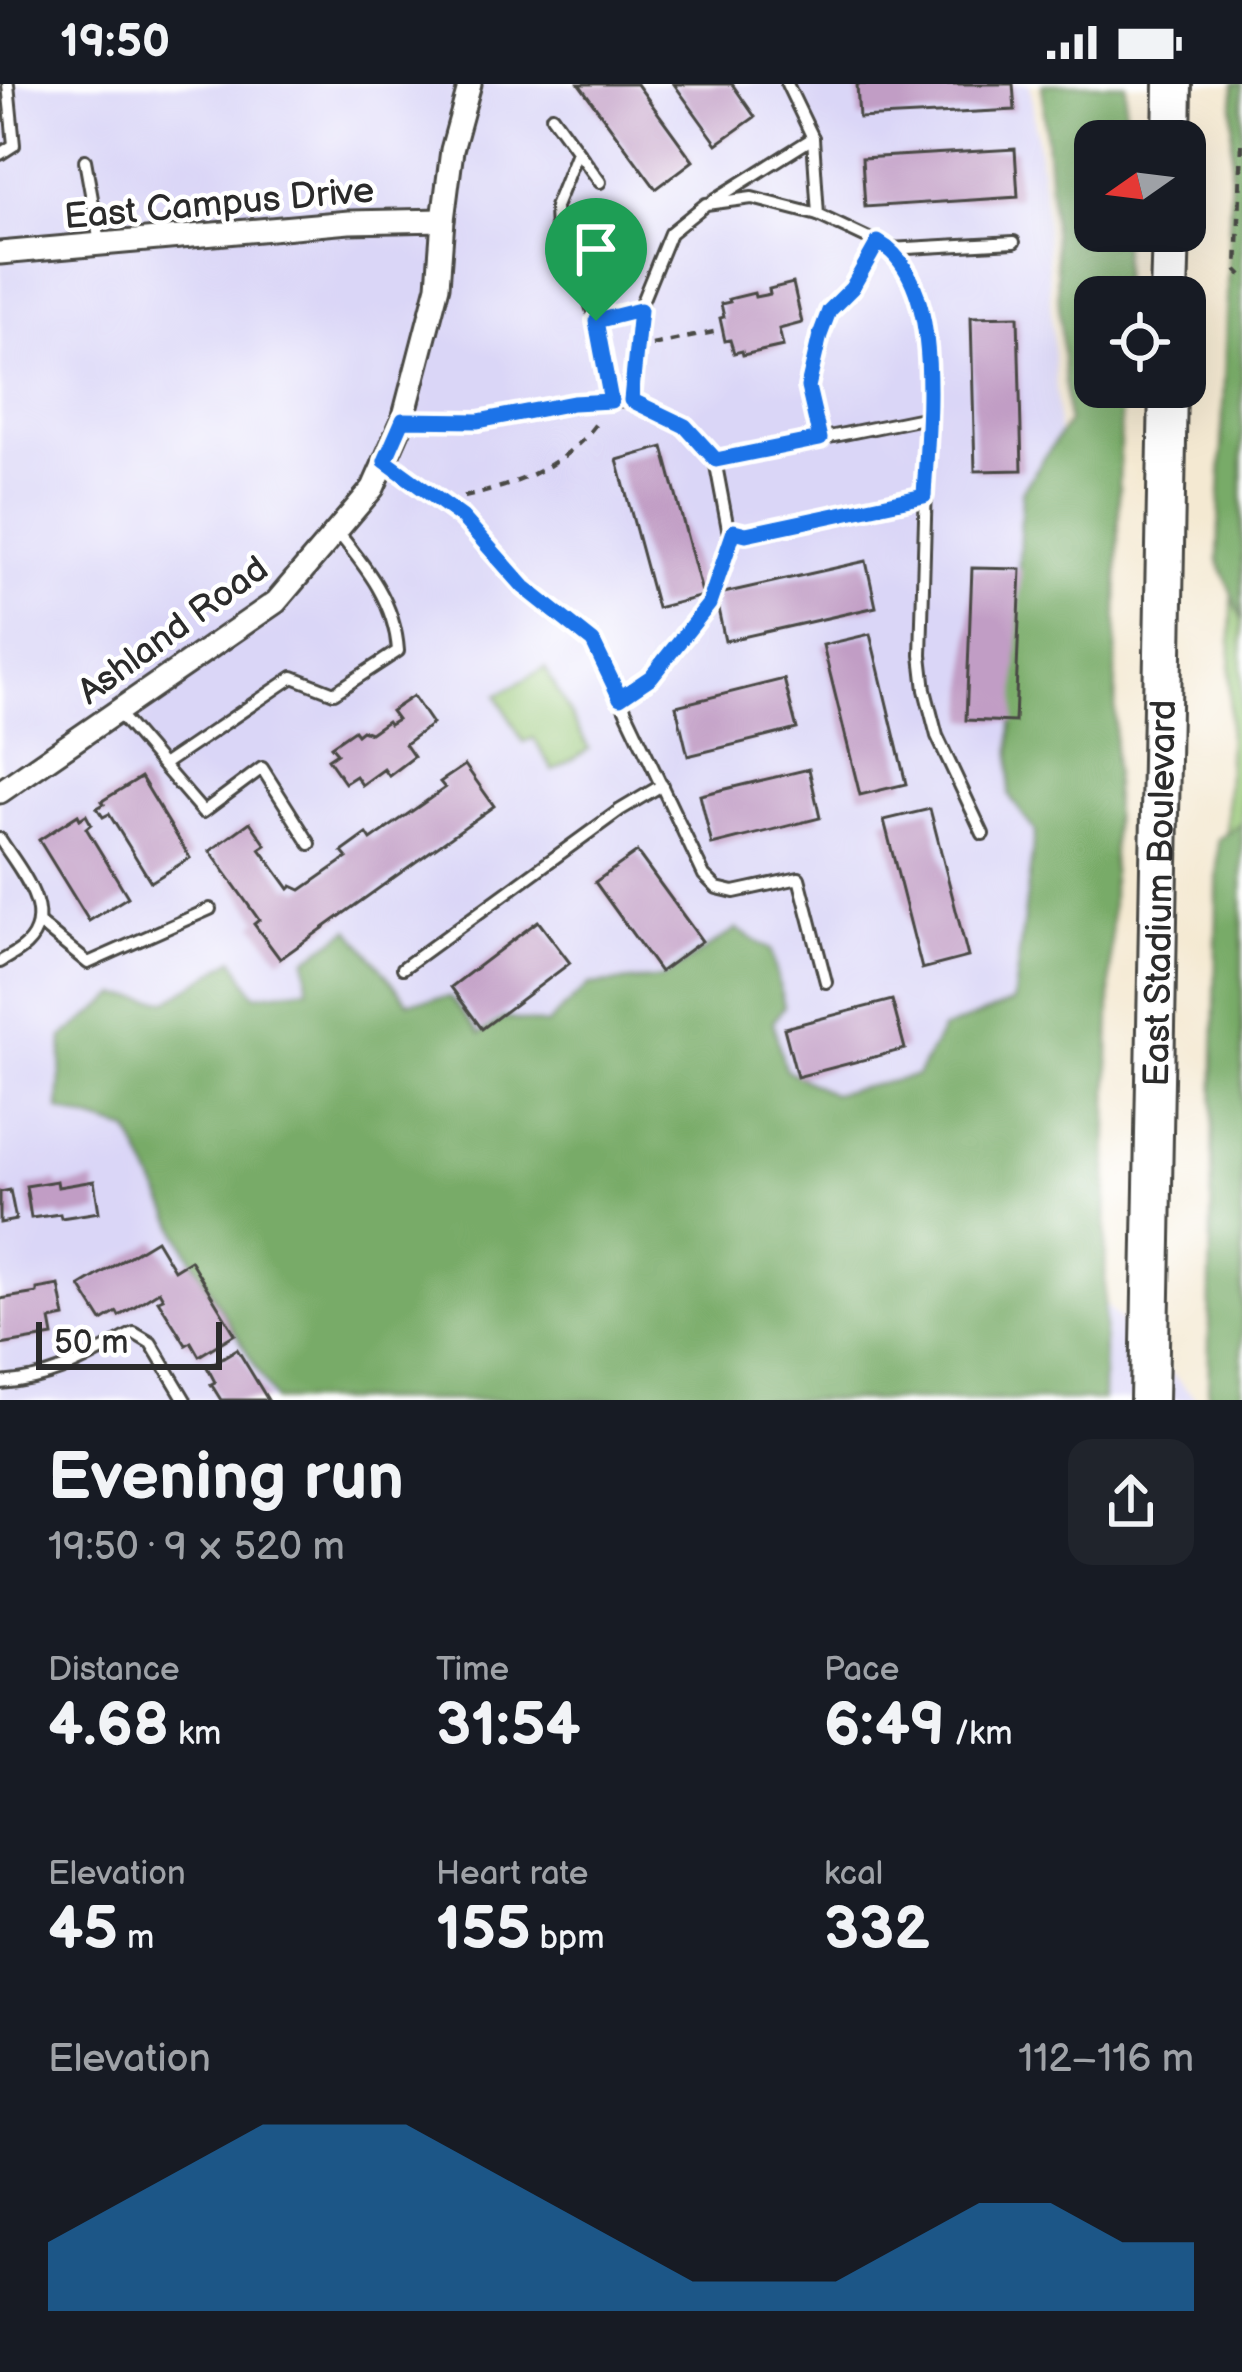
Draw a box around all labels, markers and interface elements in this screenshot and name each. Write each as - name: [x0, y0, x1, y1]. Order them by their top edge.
- text: 19:50: [60, 15, 170, 70]
- north arrow: [1074, 120, 1206, 252]
- map controls: [1074, 120, 1206, 408]
- street label: East Campus Drive: [62, 170, 376, 239]
- pin: [545, 198, 647, 321]
- icon: arrive: [563, 216, 629, 282]
- button: locate: [1074, 276, 1206, 408]
- street label: Ashland Road: [70, 548, 277, 714]
- street label: East Stadium Boulevard: [1136, 699, 1186, 1087]
- scale bar: [36, 1316, 222, 1369]
- text: 50 m: [54, 1323, 129, 1363]
- text: Evening run: [48, 1439, 404, 1518]
- button: share: [1068, 1439, 1194, 1565]
- text: 19:50 · 9 × 520 m: [48, 1524, 345, 1571]
- text: Distance: [48, 1650, 180, 1690]
- text: Time: [436, 1650, 509, 1690]
- text: Pace: [824, 1650, 899, 1690]
- text: 4.68: [48, 1690, 169, 1762]
- text: 31:54: [436, 1690, 581, 1762]
- text: 6:49: [824, 1690, 945, 1762]
- text: km: [169, 1714, 221, 1754]
- text: /km: [945, 1714, 1013, 1754]
- text: Elevation: [48, 1854, 186, 1894]
- text: Heart rate: [436, 1854, 588, 1894]
- text: kcal: [824, 1854, 883, 1894]
- text: 45: [48, 1894, 118, 1966]
- text: 155: [436, 1894, 531, 1966]
- text: 332: [824, 1894, 930, 1966]
- text: m: [118, 1918, 154, 1958]
- text: bpm: [531, 1918, 604, 1958]
- text: Elevation: [48, 2036, 211, 2083]
- text: 112–116 m: [1018, 2036, 1194, 2083]

